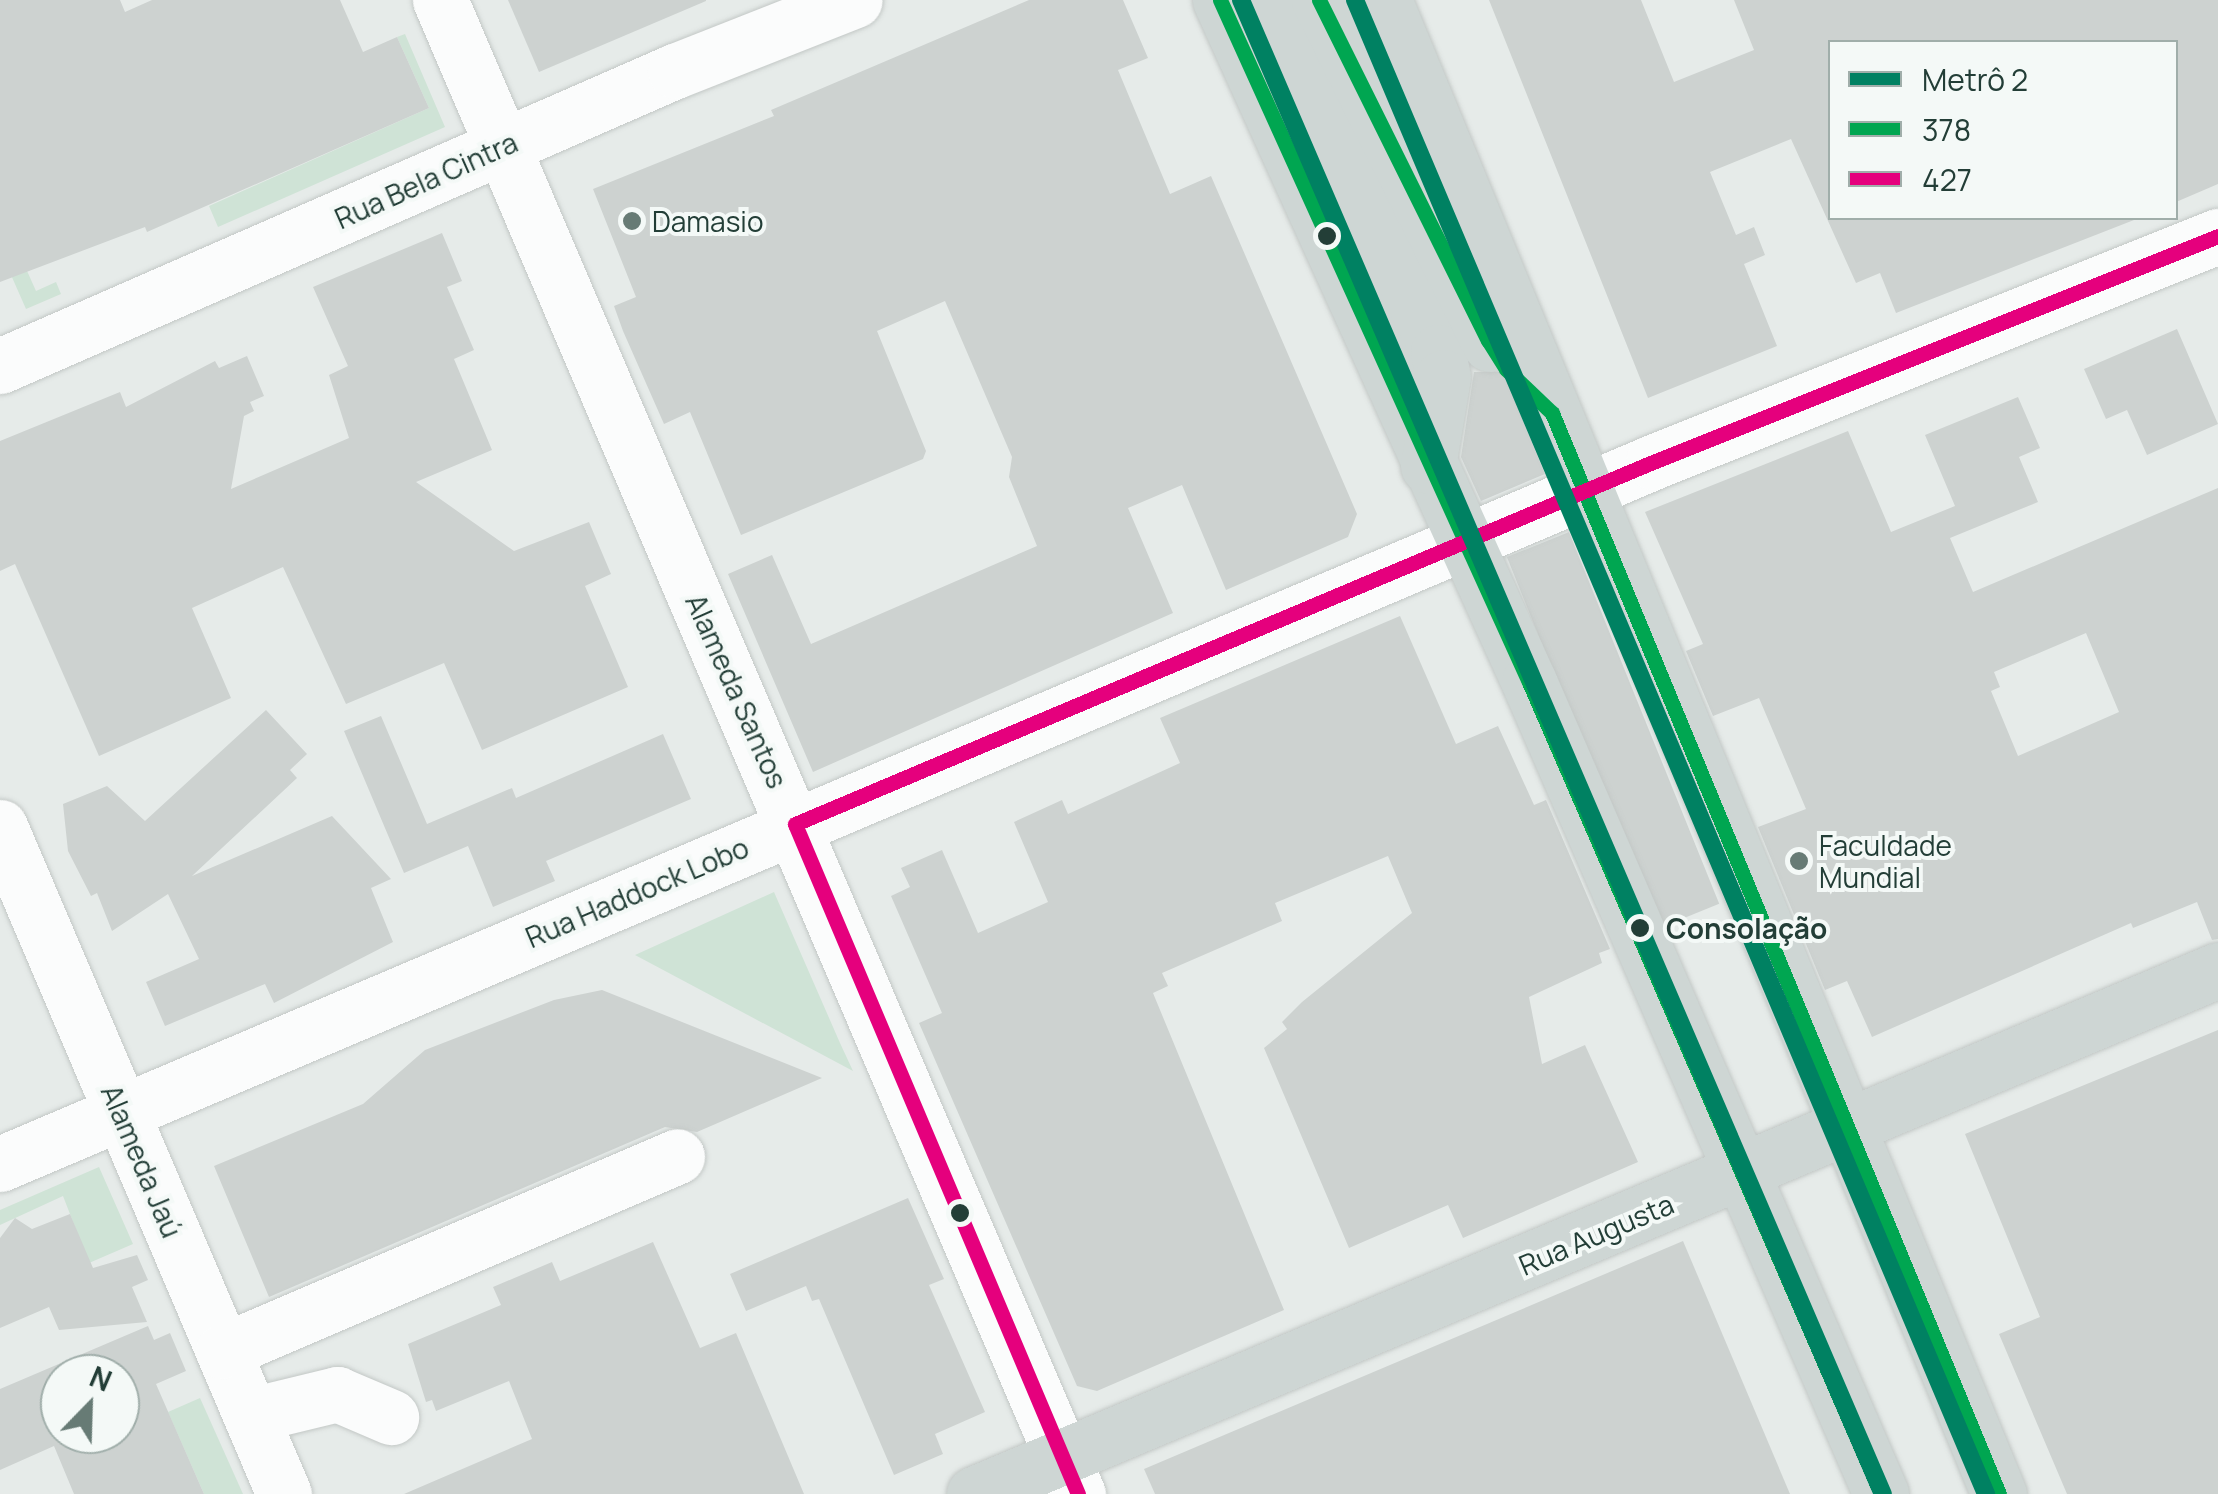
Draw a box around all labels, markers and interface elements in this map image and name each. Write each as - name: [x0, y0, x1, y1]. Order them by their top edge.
- legend: [1828, 40, 2178, 220]
- text: Metrô 2: [1922, 59, 2028, 100]
- text: 378: [1922, 109, 1971, 150]
- street label: Rua Bela Cintra: [330, 125, 522, 235]
- text: 427: [1922, 159, 1972, 200]
- place label: Damasio: [652, 204, 763, 238]
- marker: Damasio: [621, 210, 643, 232]
- unlabelled marker: [1317, 226, 1337, 246]
- street label: Alameda Santos: [679, 589, 795, 793]
- place label: Faculdade Mundial: [1819, 828, 1952, 894]
- street label: Rua Haddock Lobo: [520, 830, 754, 954]
- marker: Faculdade Mundial: [1788, 850, 1810, 872]
- marker: Consolação: [1623, 911, 1657, 945]
- place label: Consolação: [1666, 911, 1827, 945]
- street label: Alameda Jaú: [95, 1080, 189, 1242]
- street label: Rua Augusta: [1514, 1186, 1678, 1282]
- unlabelled marker: [950, 1203, 970, 1223]
- north arrow: [40, 1354, 140, 1454]
- text: N: [84, 1357, 118, 1400]

